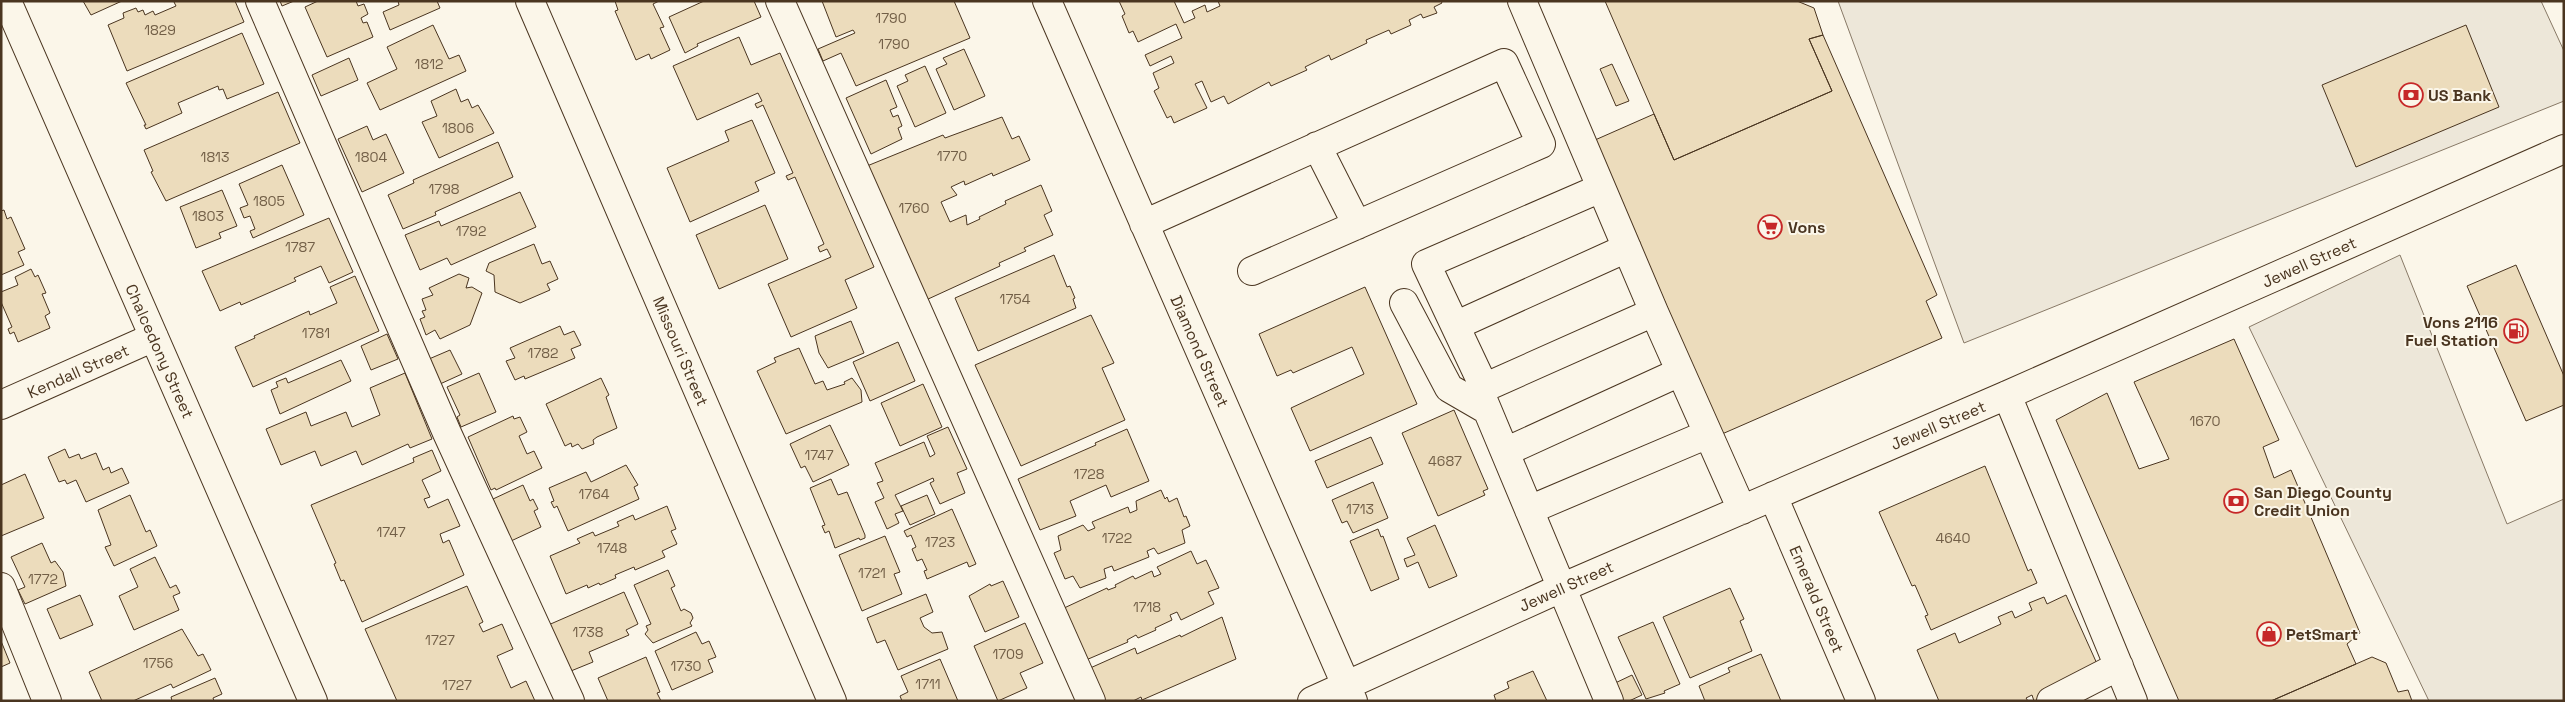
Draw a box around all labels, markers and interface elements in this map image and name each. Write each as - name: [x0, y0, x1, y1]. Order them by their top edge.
- house number: 1790: [875, 9, 907, 27]
- house number: 1829: [144, 21, 176, 39]
- house number: 1790: [878, 35, 910, 53]
- house number: 1812: [415, 55, 443, 73]
- bank icon: US Bank: [2398, 82, 2424, 108]
- place label: US Bank: [2428, 85, 2491, 106]
- house number: 1806: [442, 119, 474, 137]
- house number: 1770: [937, 147, 967, 165]
- house number: 1813: [201, 148, 229, 166]
- house number: 1804: [355, 148, 387, 166]
- house number: 1798: [428, 180, 460, 198]
- house number: 1805: [253, 192, 285, 210]
- house number: 1760: [898, 199, 930, 217]
- house number: 1803: [192, 207, 224, 225]
- supermarket icon: Vons: [1757, 214, 1783, 240]
- place label: Vons: [1788, 217, 1825, 238]
- house number: 1792: [456, 222, 486, 240]
- street label: Jewell Street: [2259, 232, 2360, 293]
- house number: 1787: [285, 238, 315, 256]
- street label: Chalcedony Street: [120, 281, 199, 422]
- house number: 1754: [1000, 290, 1031, 308]
- street label: Diamond Street: [1165, 292, 1234, 411]
- street label: Missouri Street: [648, 293, 713, 409]
- place label: Vons 2116 Fuel Station: [2405, 312, 2498, 351]
- fuel station icon: Vons 2116 Fuel Station: [2503, 318, 2529, 344]
- house number: 1781: [302, 324, 330, 342]
- street label: Kendall Street: [24, 340, 132, 403]
- house number: 1782: [528, 344, 558, 362]
- street label: Jewell Street: [1887, 396, 1989, 455]
- house number: 1670: [2190, 412, 2221, 430]
- house number: 1747: [804, 446, 834, 464]
- house number: 4687: [1428, 452, 1462, 470]
- house number: 1728: [1074, 465, 1105, 483]
- place label: San Diego County Credit Union: [2254, 482, 2392, 521]
- house number: 1764: [579, 485, 610, 503]
- bank icon: San Diego County Credit Union: [2223, 488, 2249, 514]
- house number: 1713: [1346, 500, 1374, 518]
- house number: 1747: [376, 523, 406, 541]
- house number: 1722: [1102, 529, 1132, 547]
- house number: 4640: [1935, 529, 1971, 547]
- house number: 1723: [925, 533, 955, 551]
- house number: 1748: [597, 539, 627, 557]
- street label: Emerald Street: [1785, 542, 1849, 656]
- street label: Jewell Street: [1516, 556, 1617, 617]
- house number: 1721: [858, 564, 886, 582]
- house number: 1772: [28, 570, 58, 588]
- house number: 1718: [1133, 598, 1161, 616]
- shop icon: PetSmart: [2256, 621, 2282, 647]
- house number: 1738: [573, 623, 604, 641]
- place label: PetSmart: [2286, 624, 2358, 645]
- house number: 1727: [425, 631, 455, 649]
- house number: 1709: [992, 645, 1024, 663]
- house number: 1756: [143, 654, 173, 672]
- house number: 1730: [670, 657, 702, 675]
- house number: 1711: [915, 675, 941, 693]
- house number: 1727: [442, 676, 472, 694]

